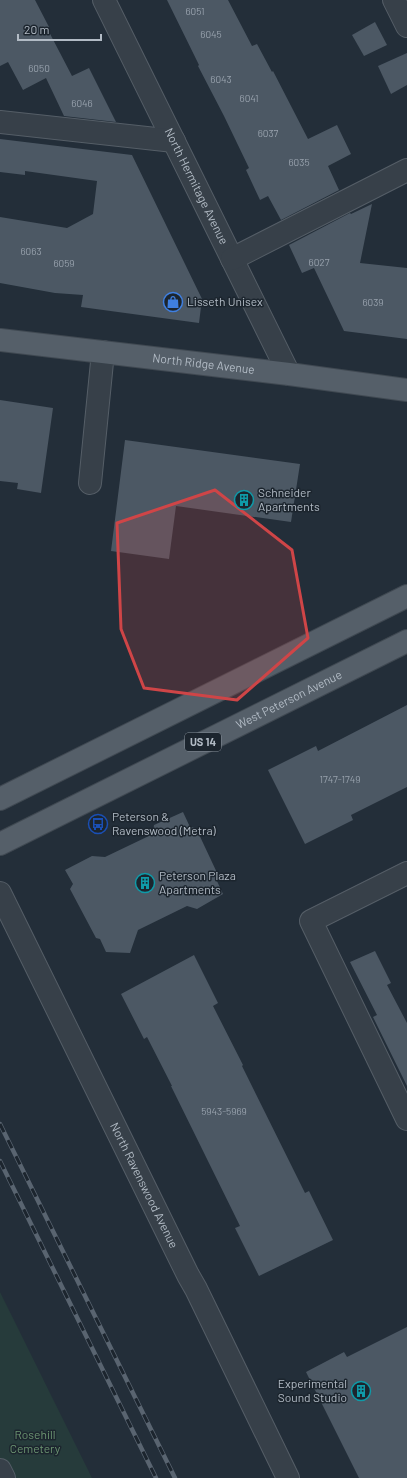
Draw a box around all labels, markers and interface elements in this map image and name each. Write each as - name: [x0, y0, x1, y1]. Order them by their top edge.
- house number: 6051: [185, 5, 205, 17]
- scale bar: [18, 16, 101, 42]
- text: 20 m: [24, 22, 50, 36]
- house number: 6045: [200, 28, 222, 40]
- house number: 6050: [28, 62, 50, 74]
- house number: 6043: [210, 73, 232, 85]
- house number: 6041: [240, 92, 258, 104]
- house number: 6046: [71, 97, 93, 109]
- street label: North Hermitage Avenue: [162, 126, 232, 246]
- house number: 6037: [258, 127, 279, 139]
- house number: 6035: [288, 156, 310, 168]
- house number: 6063: [20, 245, 42, 257]
- house number: 6027: [309, 256, 330, 268]
- house number: 6059: [53, 257, 75, 269]
- shop icon: Lisseth Unisex: [162, 291, 184, 313]
- place label: Lisseth Unisex: [187, 294, 263, 308]
- house number: 6039: [362, 296, 384, 308]
- street label: North Ridge Avenue: [152, 350, 256, 376]
- place label: Schneider Apartments: [258, 485, 320, 513]
- building icon: Schneider Apartments: [233, 489, 255, 511]
- street label: West Peterson Avenue: [233, 667, 344, 731]
- road number: US 14: [185, 733, 221, 751]
- house number: 1747-1749: [319, 773, 361, 785]
- place label: Peterson & Ravenswood (Metra): [112, 809, 217, 837]
- bus stop icon: Peterson & Ravenswood (Metra): [87, 813, 109, 835]
- place label: Peterson Plaza Apartments: [159, 868, 236, 896]
- building icon: Peterson Plaza Apartments: [134, 872, 156, 894]
- house number: 5943-5969: [201, 1105, 247, 1117]
- street label: North Ravenswood Avenue: [108, 1120, 182, 1250]
- place label: Experimental Sound Studio: [278, 1376, 347, 1404]
- building icon: Experimental Sound Studio: [350, 1380, 372, 1402]
- park label: Rosehill Cemetery: [10, 1427, 61, 1455]

